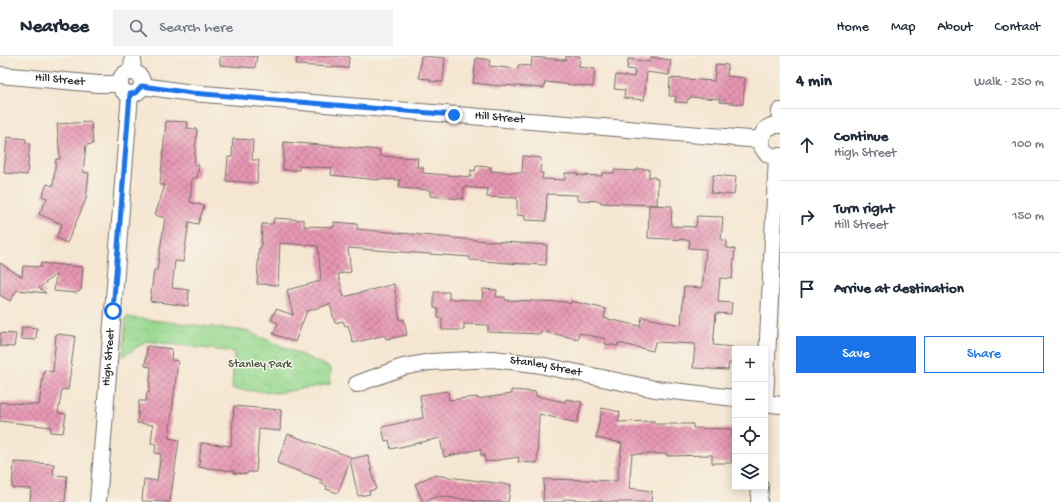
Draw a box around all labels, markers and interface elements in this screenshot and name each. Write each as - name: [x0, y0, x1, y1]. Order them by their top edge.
- search box: [113, 10, 393, 46]
- text: Nearbee: [20, 16, 89, 39]
- icon: search: [127, 17, 149, 39]
- text: Search here: [159, 19, 233, 37]
- text: Home: [837, 19, 869, 36]
- text: Map: [891, 19, 915, 36]
- text: About: [937, 19, 973, 36]
- text: Contact: [995, 19, 1040, 36]
- street label: Hill Street: [34, 71, 86, 90]
- text: 4 min: [796, 72, 832, 92]
- text: Walk · 250 m: [974, 75, 1044, 90]
- route end: [445, 106, 463, 124]
- street label: Hill Street: [474, 109, 526, 128]
- text: Continue: [834, 128, 888, 146]
- icon: ahead: [796, 134, 818, 156]
- text: 100 m: [1012, 137, 1044, 152]
- text: High Street: [834, 146, 896, 161]
- text: Turn right: [834, 200, 894, 218]
- icon: right: [796, 206, 818, 228]
- text: 150 m: [1012, 209, 1044, 224]
- text: Hill Street: [834, 218, 888, 233]
- icon: arrive: [796, 278, 818, 300]
- text: Arrive at destination: [834, 280, 964, 298]
- route start: [104, 302, 122, 320]
- street label: High Street: [100, 327, 119, 387]
- button: Save: [796, 336, 916, 373]
- button: Share: [924, 336, 1044, 373]
- map controls: [732, 346, 768, 490]
- button: +: [732, 346, 768, 382]
- street label: Stanley Street: [509, 354, 584, 381]
- park label: Stanley Park: [228, 358, 293, 372]
- button: −: [732, 382, 768, 418]
- button: locate: [732, 418, 768, 454]
- button: layers: [732, 454, 768, 490]

